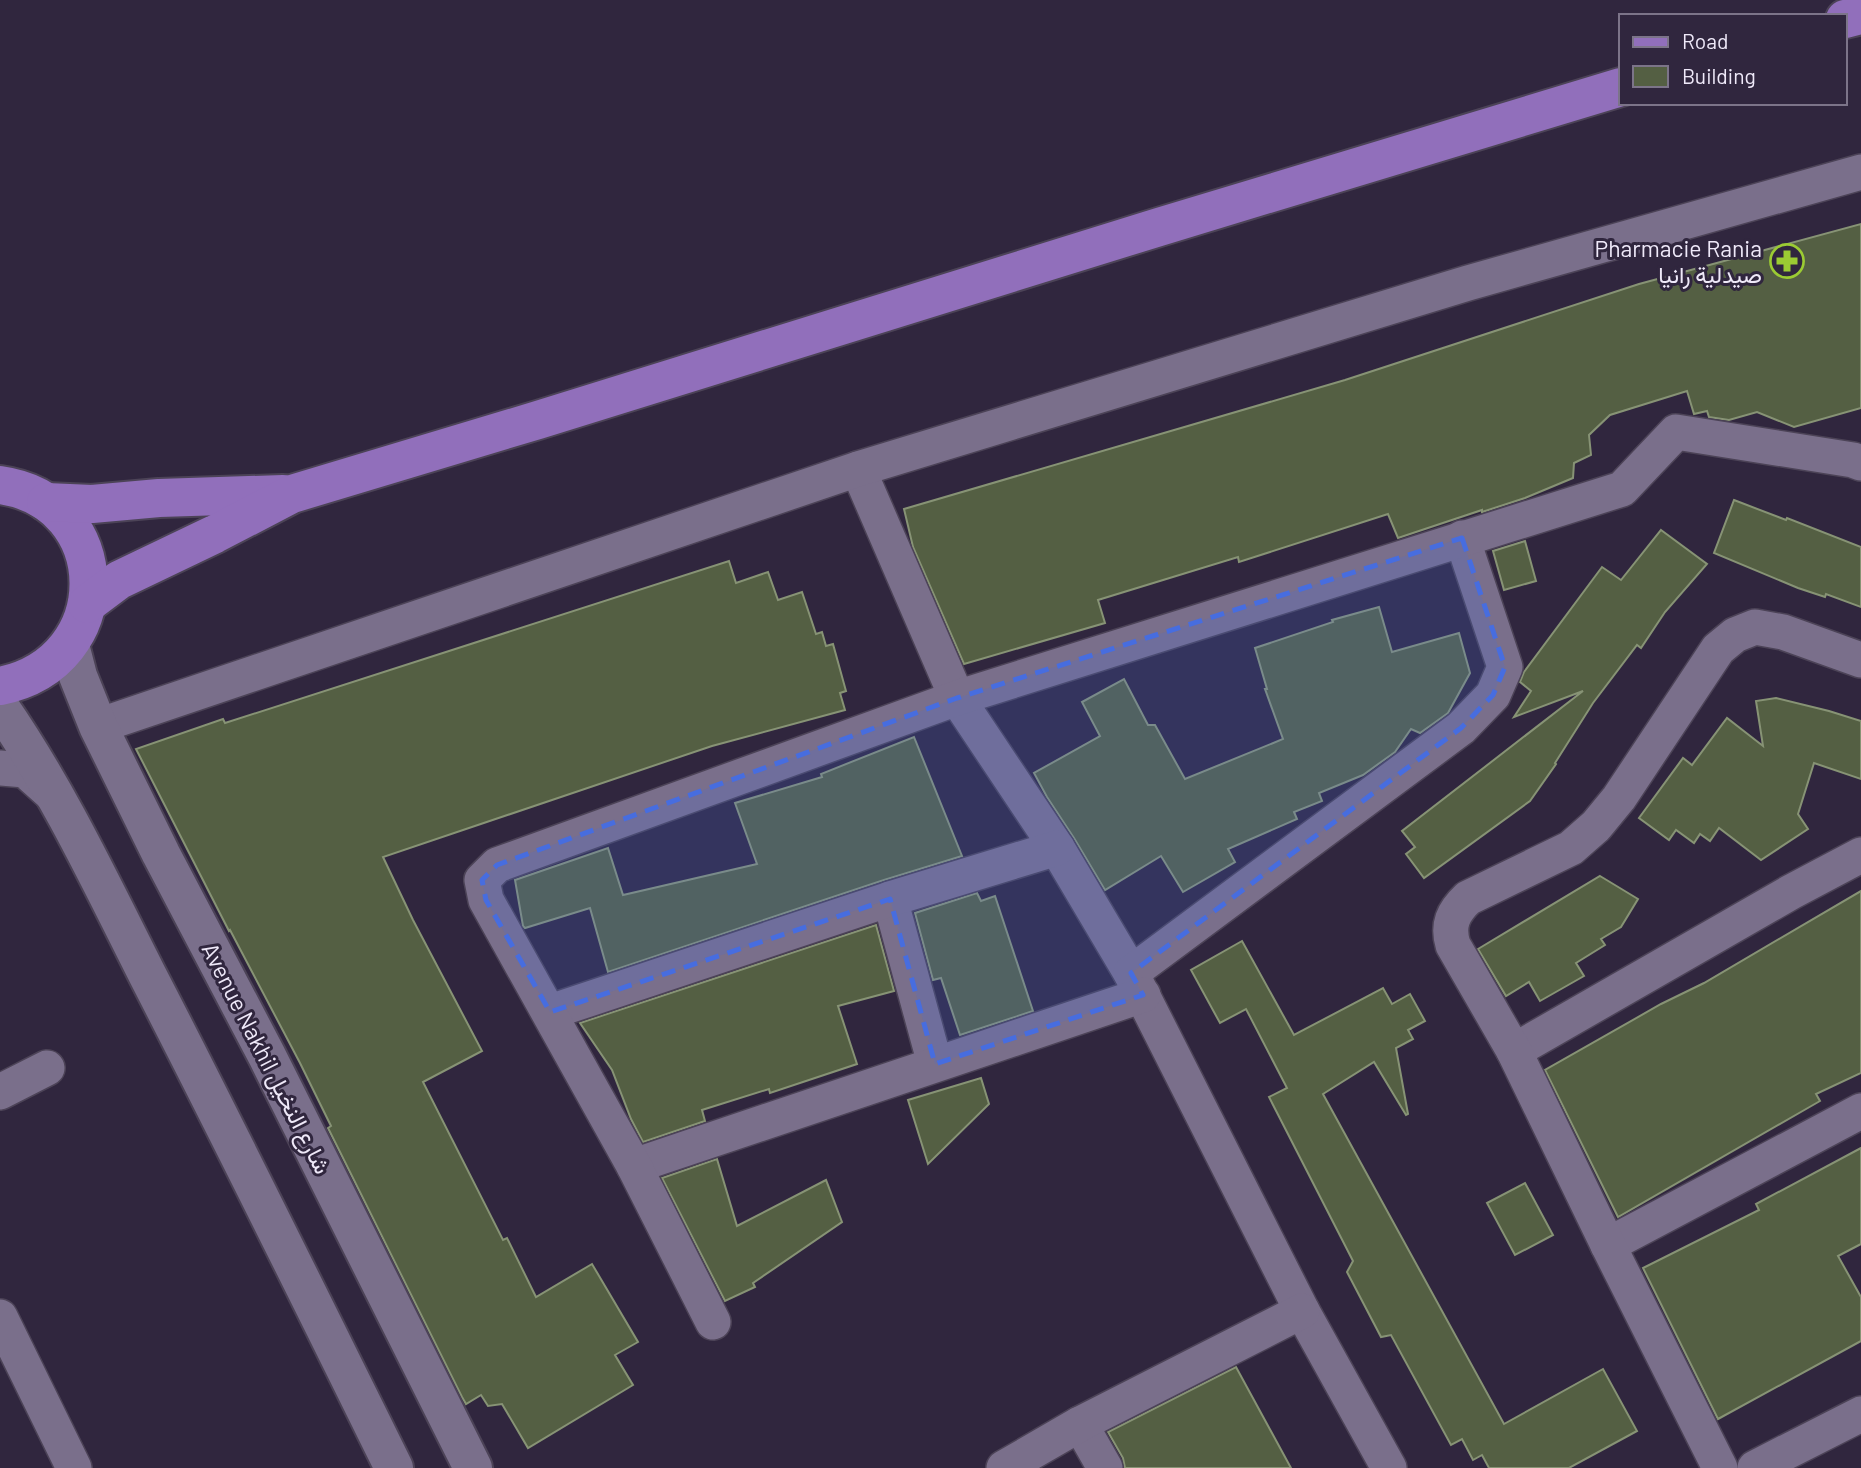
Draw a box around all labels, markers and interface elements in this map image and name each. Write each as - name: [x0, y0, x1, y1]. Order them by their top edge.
- legend: [1619, 14, 1847, 105]
- text: Road: [1682, 28, 1728, 53]
- text: Building: [1682, 63, 1756, 88]
- place label: Pharmacie Rania صيدلية رانيا: [1595, 234, 1762, 290]
- pharmacy icon: Pharmacie Rania صيدلية رانيا: [1768, 242, 1806, 280]
- street label: Avenue Nakhil شارع النخيل: [194, 938, 337, 1180]

